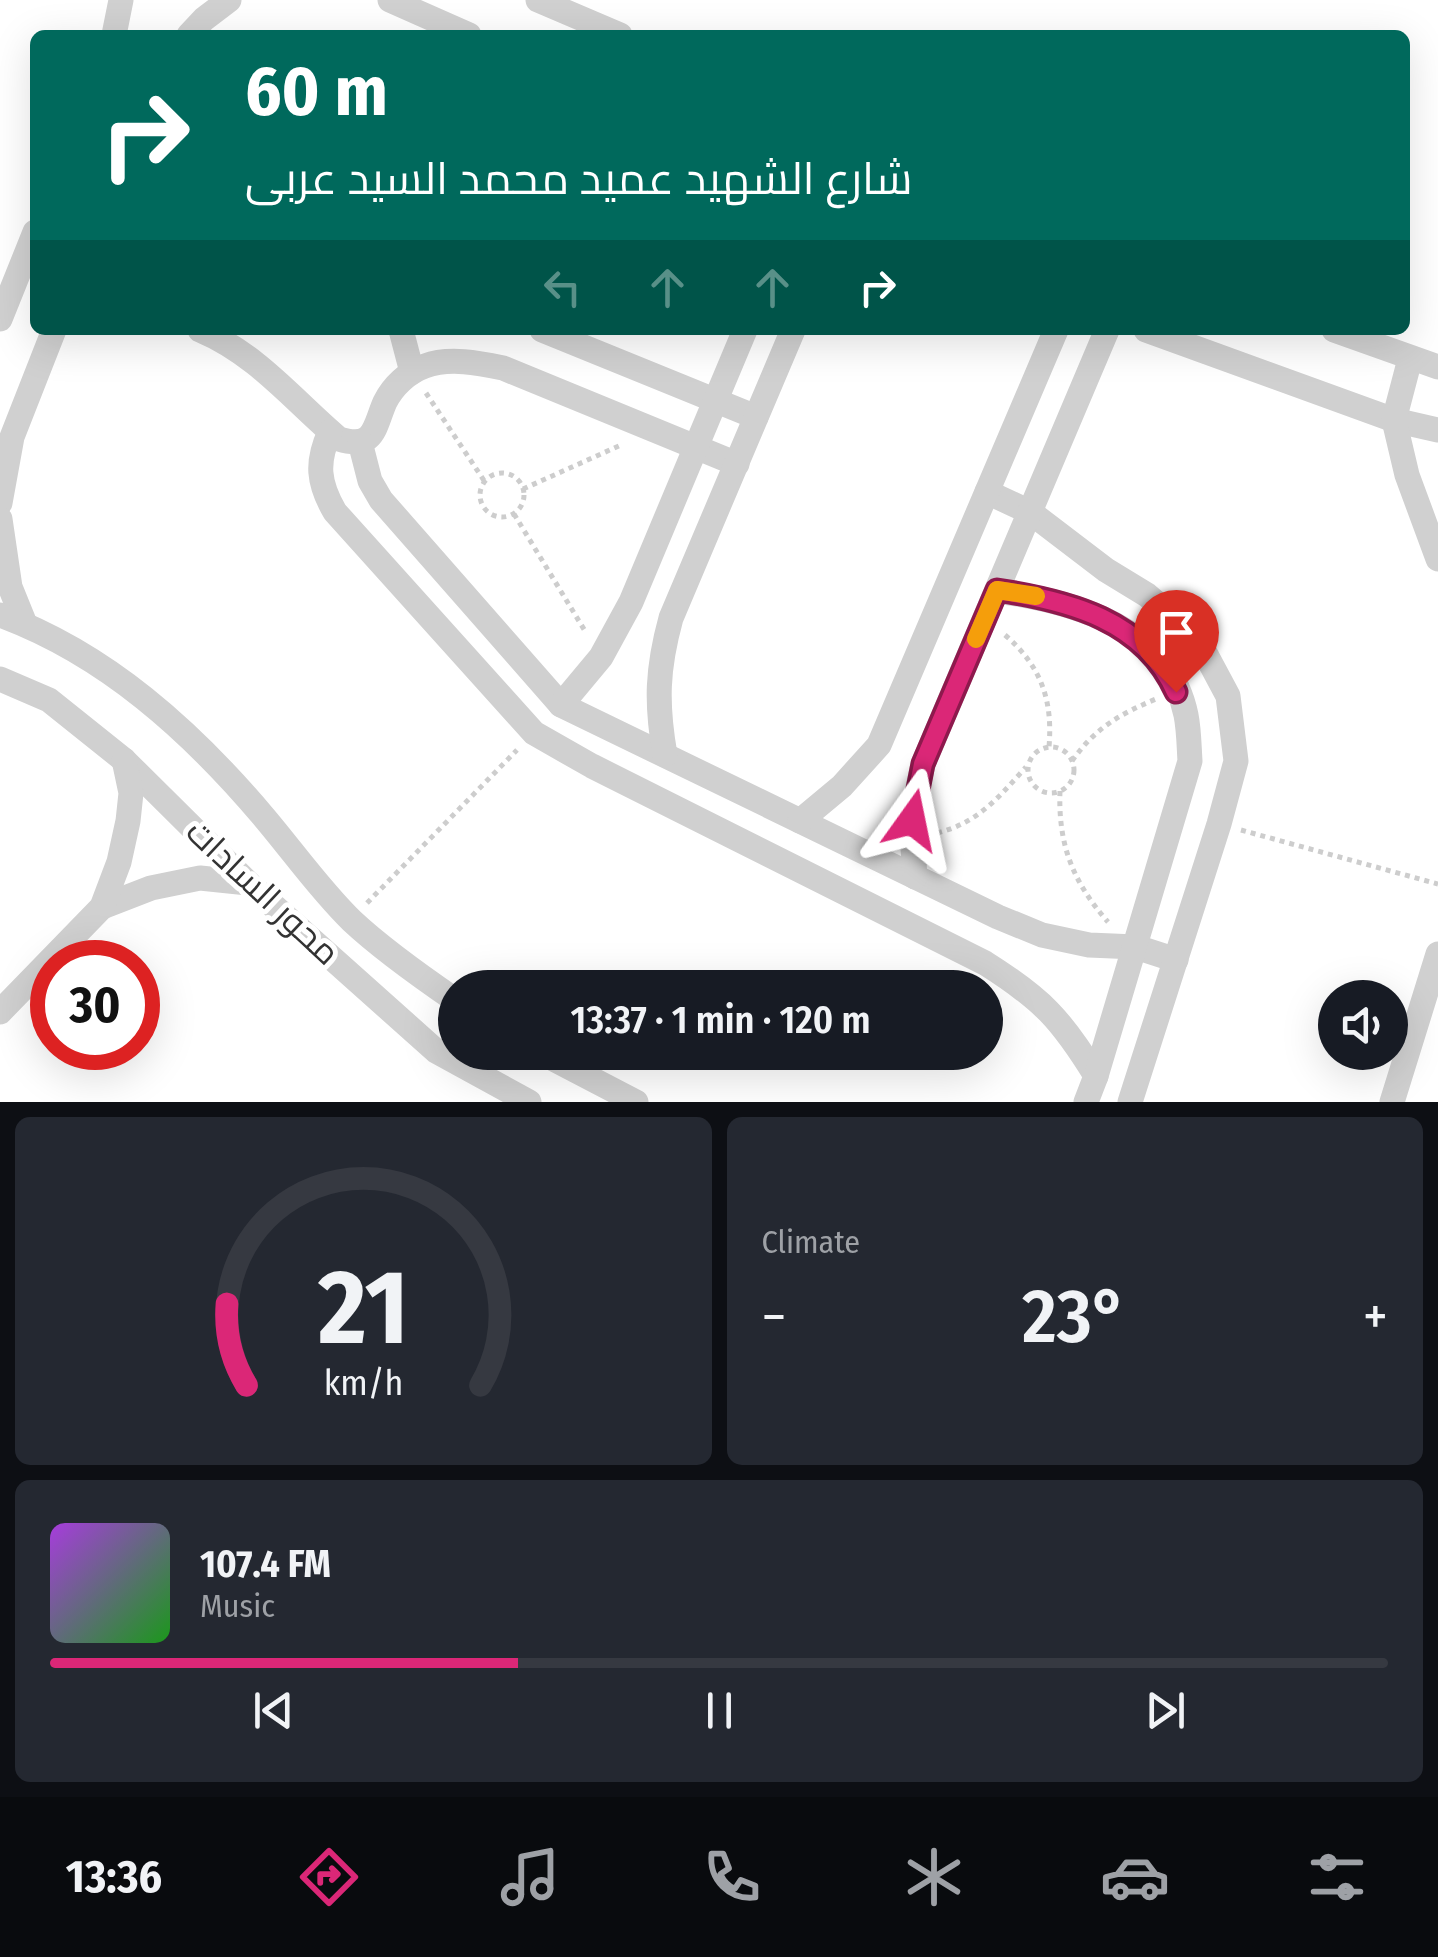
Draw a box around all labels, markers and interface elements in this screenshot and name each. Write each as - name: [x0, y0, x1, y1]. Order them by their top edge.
- text: 60 m: [245, 50, 388, 134]
- icon: right: [80, 70, 210, 200]
- text: شارع الشهيد عميد محمد السيد عربى: [245, 152, 912, 206]
- icon: left: [535, 260, 590, 315]
- icon: ahead: [640, 260, 695, 315]
- icon: ahead: [745, 260, 800, 315]
- icon: right: [850, 260, 905, 315]
- pin: [1134, 590, 1219, 693]
- icon: arrive: [1149, 605, 1204, 660]
- position arrow: [860, 768, 964, 872]
- street label: محور السادات: [177, 810, 349, 974]
- speed limit sign: 30: [30, 940, 160, 1070]
- map controls: [1318, 980, 1408, 1070]
- button: sound: [1318, 980, 1408, 1070]
- text: 13:37 · 1 min · 120 m: [571, 997, 870, 1043]
- text: Climate: [762, 1223, 860, 1261]
- text: 21: [317, 1246, 408, 1371]
- text: 23°: [1022, 1272, 1127, 1362]
- text: −: [762, 1284, 786, 1350]
- text: +: [1363, 1284, 1388, 1350]
- text: km/h: [323, 1362, 403, 1404]
- text: 107.4 FM: [200, 1541, 331, 1587]
- text: Music: [200, 1587, 275, 1625]
- icon: previous: [246, 1683, 301, 1738]
- icon: pause: [692, 1683, 747, 1738]
- icon: next: [1138, 1683, 1193, 1738]
- icon: directions: [294, 1842, 364, 1912]
- icon: music: [495, 1842, 565, 1912]
- icon: phone: [697, 1842, 767, 1912]
- icon: climate: [899, 1842, 969, 1912]
- icon: car: [1100, 1842, 1170, 1912]
- icon: filters: [1302, 1842, 1372, 1912]
- text: 13:36: [66, 1850, 162, 1904]

